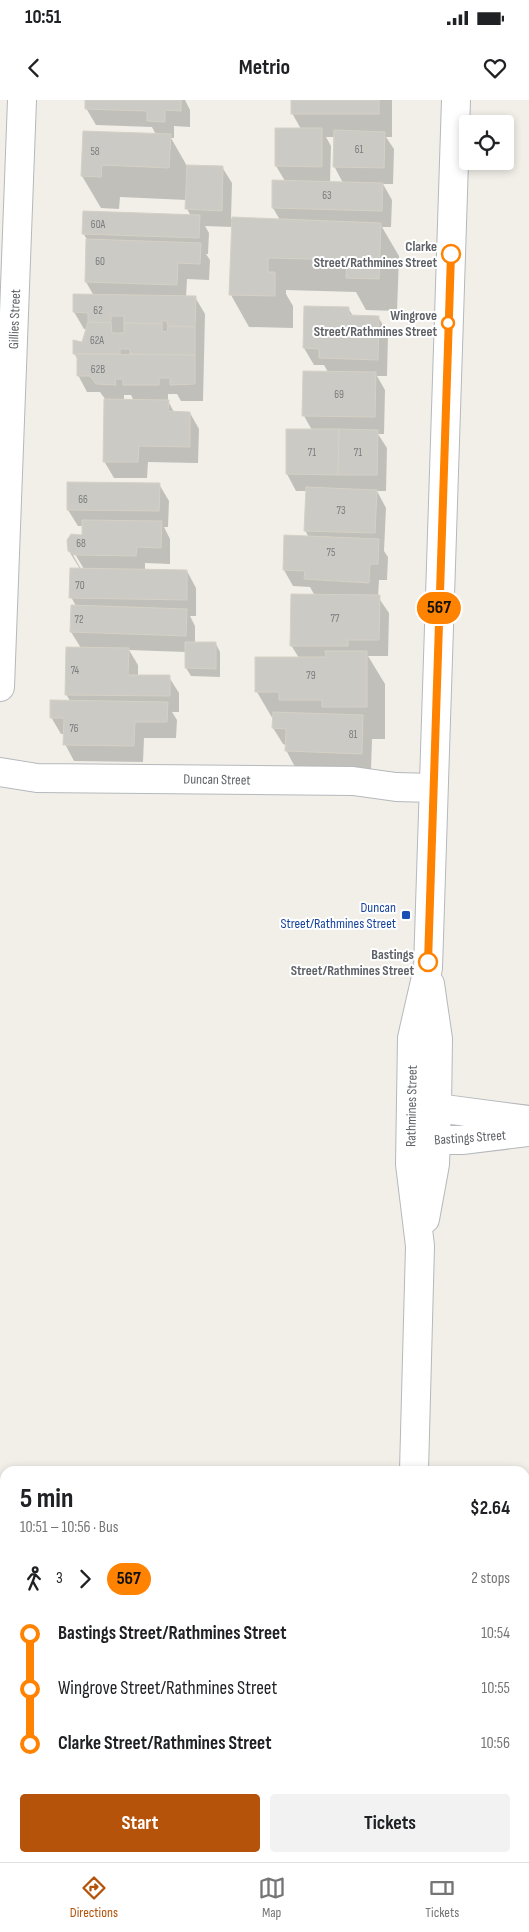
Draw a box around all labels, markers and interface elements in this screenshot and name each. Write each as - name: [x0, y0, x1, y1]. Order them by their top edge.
- text: 10:51: [25, 6, 61, 29]
- icon: back: [20, 54, 48, 82]
- text: Metrio: [239, 54, 290, 81]
- icon: heart: [481, 54, 509, 82]
- map controls: [459, 115, 514, 170]
- button: locate: [459, 115, 514, 170]
- house number: 61: [355, 143, 363, 156]
- house number: 58: [90, 145, 100, 158]
- house number: 63: [322, 189, 332, 202]
- house number: 60A: [91, 218, 105, 231]
- place label: Clarke Street/Rathmines Street: [314, 238, 437, 271]
- marker: Clarke Street/Rathmines Street: [441, 244, 461, 264]
- house number: 60: [95, 255, 105, 268]
- street label: Gillies Street: [5, 289, 24, 349]
- house number: 62: [93, 304, 103, 317]
- place label: Wingrove Street/Rathmines Street: [314, 307, 437, 340]
- marker: Wingrove Street/Rathmines Street: [441, 316, 455, 330]
- house number: 62A: [90, 334, 104, 347]
- house number: 62B: [91, 363, 105, 376]
- house number: 69: [334, 388, 344, 401]
- house number: 71: [308, 446, 316, 459]
- house number: 71: [354, 446, 362, 459]
- house number: 66: [78, 493, 88, 506]
- house number: 73: [336, 504, 346, 517]
- house number: 68: [76, 537, 86, 550]
- house number: 75: [327, 546, 335, 559]
- house number: 70: [75, 579, 85, 592]
- line badge: 567: [410, 592, 468, 624]
- text: 567: [427, 597, 451, 618]
- house number: 77: [331, 612, 340, 625]
- house number: 72: [75, 613, 84, 626]
- house number: 74: [71, 664, 80, 677]
- house number: 79: [306, 669, 316, 682]
- house number: 76: [69, 722, 79, 735]
- house number: 81: [349, 728, 357, 741]
- street label: Duncan Street: [183, 770, 251, 789]
- place label: Duncan Street/Rathmines Street: [280, 899, 396, 932]
- marker: Duncan Street/Rathmines Street: [400, 909, 412, 921]
- place label: Bastings Street/Rathmines Street: [291, 946, 414, 979]
- marker: Bastings Street/Rathmines Street: [418, 952, 438, 972]
- street label: Rathmines Street: [402, 1065, 421, 1147]
- street label: Bastings Street: [434, 1127, 507, 1148]
- text: 5 min: [20, 1482, 73, 1515]
- text: $2.64: [470, 1497, 510, 1520]
- text: 10:51 – 10:56 · Bus: [20, 1518, 118, 1537]
- icon: walk: [20, 1565, 48, 1593]
- icon: forward: [71, 1565, 99, 1593]
- text: 567: [117, 1568, 141, 1589]
- text: 3: [56, 1569, 63, 1588]
- text: 2 stops: [471, 1569, 510, 1588]
- text: Bastings Street/Rathmines Street: [58, 1622, 286, 1645]
- text: 10:54: [481, 1624, 510, 1643]
- text: Wingrove Street/Rathmines Street: [58, 1677, 277, 1700]
- text: 10:55: [482, 1679, 510, 1698]
- text: Clarke Street/Rathmines Street: [58, 1732, 271, 1755]
- text: 10:56: [481, 1734, 510, 1753]
- button: Start: [20, 1794, 260, 1852]
- button: Tickets: [270, 1794, 510, 1852]
- tab: Directions: [70, 1874, 118, 1921]
- tab: Map: [258, 1874, 286, 1921]
- tab: Tickets: [425, 1874, 459, 1921]

